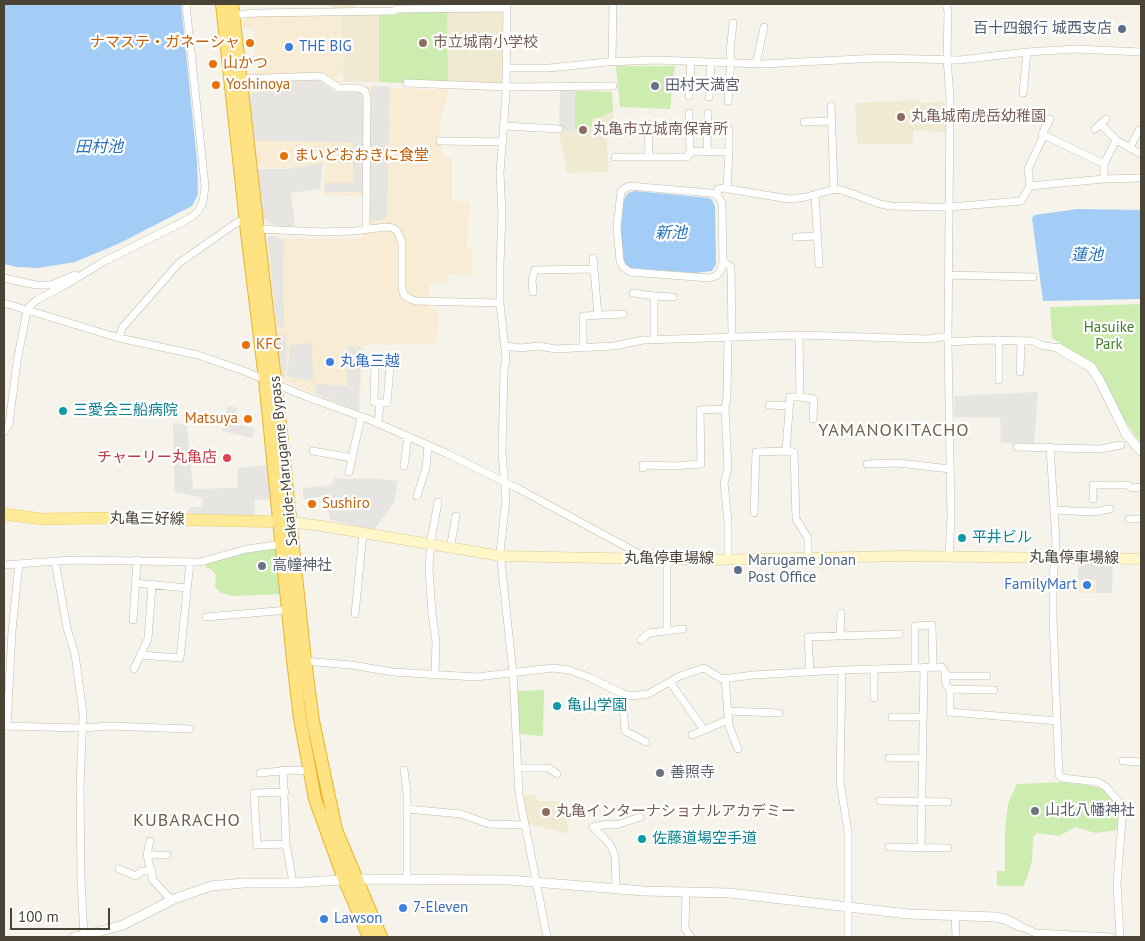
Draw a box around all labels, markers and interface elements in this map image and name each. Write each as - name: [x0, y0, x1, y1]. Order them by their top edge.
- place label: 百十四銀行 城西支店: [973, 20, 1112, 38]
- marker: 百十四銀行 城西支店: [1116, 23, 1128, 35]
- place label: ナマステ・ガネーシャ: [90, 34, 240, 52]
- place label: 市立城南小学校: [433, 34, 538, 52]
- marker: ナマステ・ガネーシャ: [244, 37, 256, 49]
- marker: 市立城南小学校: [417, 37, 429, 49]
- place label: THE BIG: [299, 38, 352, 56]
- marker: THE BIG: [283, 41, 295, 53]
- place label: 山かつ: [223, 55, 268, 73]
- marker: 山かつ: [207, 58, 219, 70]
- place label: Yoshinoya: [226, 76, 290, 94]
- place label: 田村天満宮: [665, 77, 740, 95]
- marker: Yoshinoya: [210, 79, 222, 91]
- marker: 田村天満宮: [649, 80, 661, 92]
- place label: 丸亀城南虎岳幼稚園: [911, 108, 1046, 126]
- marker: 丸亀城南虎岳幼稚園: [895, 111, 907, 123]
- place label: 丸亀市立城南保育所: [593, 121, 728, 139]
- marker: 丸亀市立城南保育所: [577, 124, 589, 136]
- water label: 田村池: [75, 137, 123, 157]
- place label: まいどおおきに食堂: [294, 147, 429, 165]
- marker: まいどおおきに食堂: [278, 150, 290, 162]
- water label: 新池: [655, 223, 687, 243]
- water label: 蓮池: [1071, 245, 1103, 265]
- park label: Hasuike Park: [1084, 319, 1134, 354]
- place label: KFC: [256, 336, 281, 354]
- marker: KFC: [240, 339, 252, 351]
- place label: 丸亀三越: [340, 353, 400, 371]
- marker: 丸亀三越: [324, 356, 336, 368]
- street label: Sakaide-Marugame Bypass: [266, 375, 302, 547]
- place label: 三愛会三船病院: [73, 402, 178, 420]
- marker: 三愛会三船病院: [57, 405, 69, 417]
- place label: Matsuya: [185, 410, 238, 428]
- marker: Matsuya: [242, 413, 254, 425]
- district label: YAMANOKITACHO: [817, 420, 971, 442]
- place label: チャーリー丸亀店: [97, 449, 217, 467]
- marker: チャーリー丸亀店: [221, 452, 233, 464]
- place label: Sushiro: [322, 495, 370, 513]
- marker: Sushiro: [306, 498, 318, 510]
- street label: 丸亀三好線: [109, 509, 185, 529]
- place label: 平井ビル: [972, 529, 1032, 547]
- marker: 平井ビル: [956, 532, 968, 544]
- street label: 丸亀停車場線: [1029, 548, 1119, 568]
- street label: 丸亀停車場線: [624, 550, 714, 568]
- place label: Marugame Jonan Post Office: [748, 552, 856, 587]
- place label: 高幢神社: [272, 557, 332, 575]
- marker: 高幢神社: [256, 560, 268, 572]
- marker: Marugame Jonan Post Office: [732, 564, 744, 576]
- place label: FamilyMart: [1004, 576, 1077, 594]
- marker: FamilyMart: [1081, 579, 1093, 591]
- place label: 亀山学園: [567, 697, 627, 715]
- marker: 亀山学園: [551, 700, 563, 712]
- place label: 善照寺: [670, 764, 715, 782]
- marker: 善照寺: [654, 767, 666, 779]
- place label: 山北八幡神社: [1045, 802, 1135, 820]
- place label: 丸亀インターナショナルアカデミー: [556, 803, 796, 821]
- marker: 山北八幡神社: [1029, 805, 1041, 817]
- marker: 丸亀インターナショナルアカデミー: [540, 806, 552, 818]
- district label: KUBARACHO: [132, 810, 242, 832]
- place label: 佐藤道場空手道: [652, 830, 757, 848]
- marker: 佐藤道場空手道: [636, 833, 648, 845]
- scale bar: [12, 898, 112, 930]
- place label: 7-Eleven: [413, 899, 468, 917]
- marker: 7-Eleven: [397, 902, 409, 914]
- text: 100 m: [18, 907, 59, 926]
- place label: Lawson: [334, 910, 382, 928]
- marker: Lawson: [318, 913, 330, 925]

